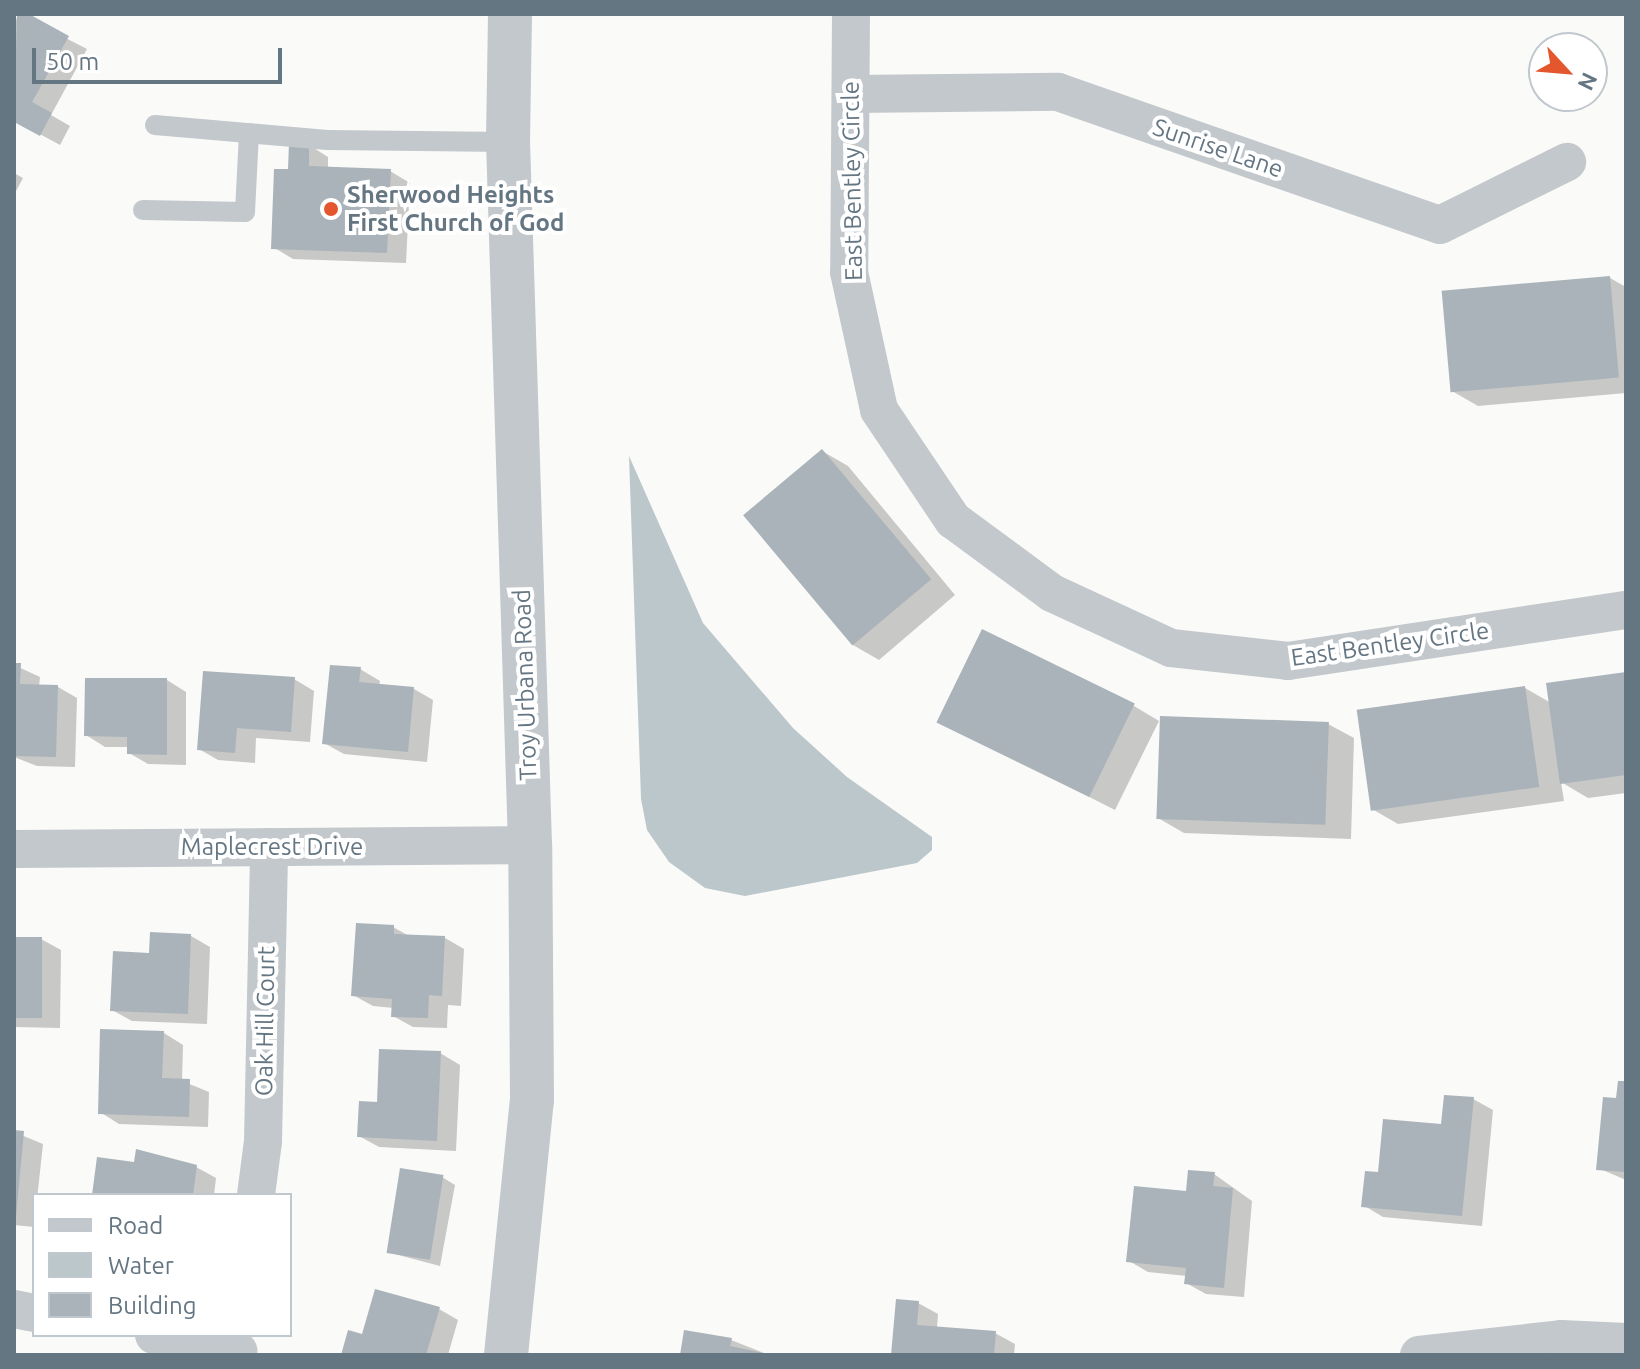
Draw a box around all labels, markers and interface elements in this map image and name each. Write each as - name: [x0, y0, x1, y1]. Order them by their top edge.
- scale bar: [36, 32, 286, 82]
- north arrow: [1528, 32, 1608, 112]
- text: 50 m: [46, 48, 99, 75]
- text: N: [1573, 69, 1603, 95]
- street label: East Bentley Circle: [836, 81, 868, 281]
- street label: Sunrise Lane: [1149, 112, 1287, 184]
- place label: Sherwood Heights First Church of God: [347, 181, 564, 237]
- marker: Sherwood Heights First Church of God: [322, 200, 340, 218]
- street label: Troy Urbana Road: [507, 589, 543, 781]
- street label: East Bentley Circle: [1289, 616, 1491, 672]
- street label: Maplecrest Drive: [181, 833, 363, 861]
- street label: Oak Hill Court: [249, 946, 281, 1096]
- legend: [32, 1193, 292, 1337]
- text: Road: [108, 1212, 163, 1239]
- text: Water: [108, 1252, 174, 1279]
- text: Building: [108, 1292, 196, 1319]

